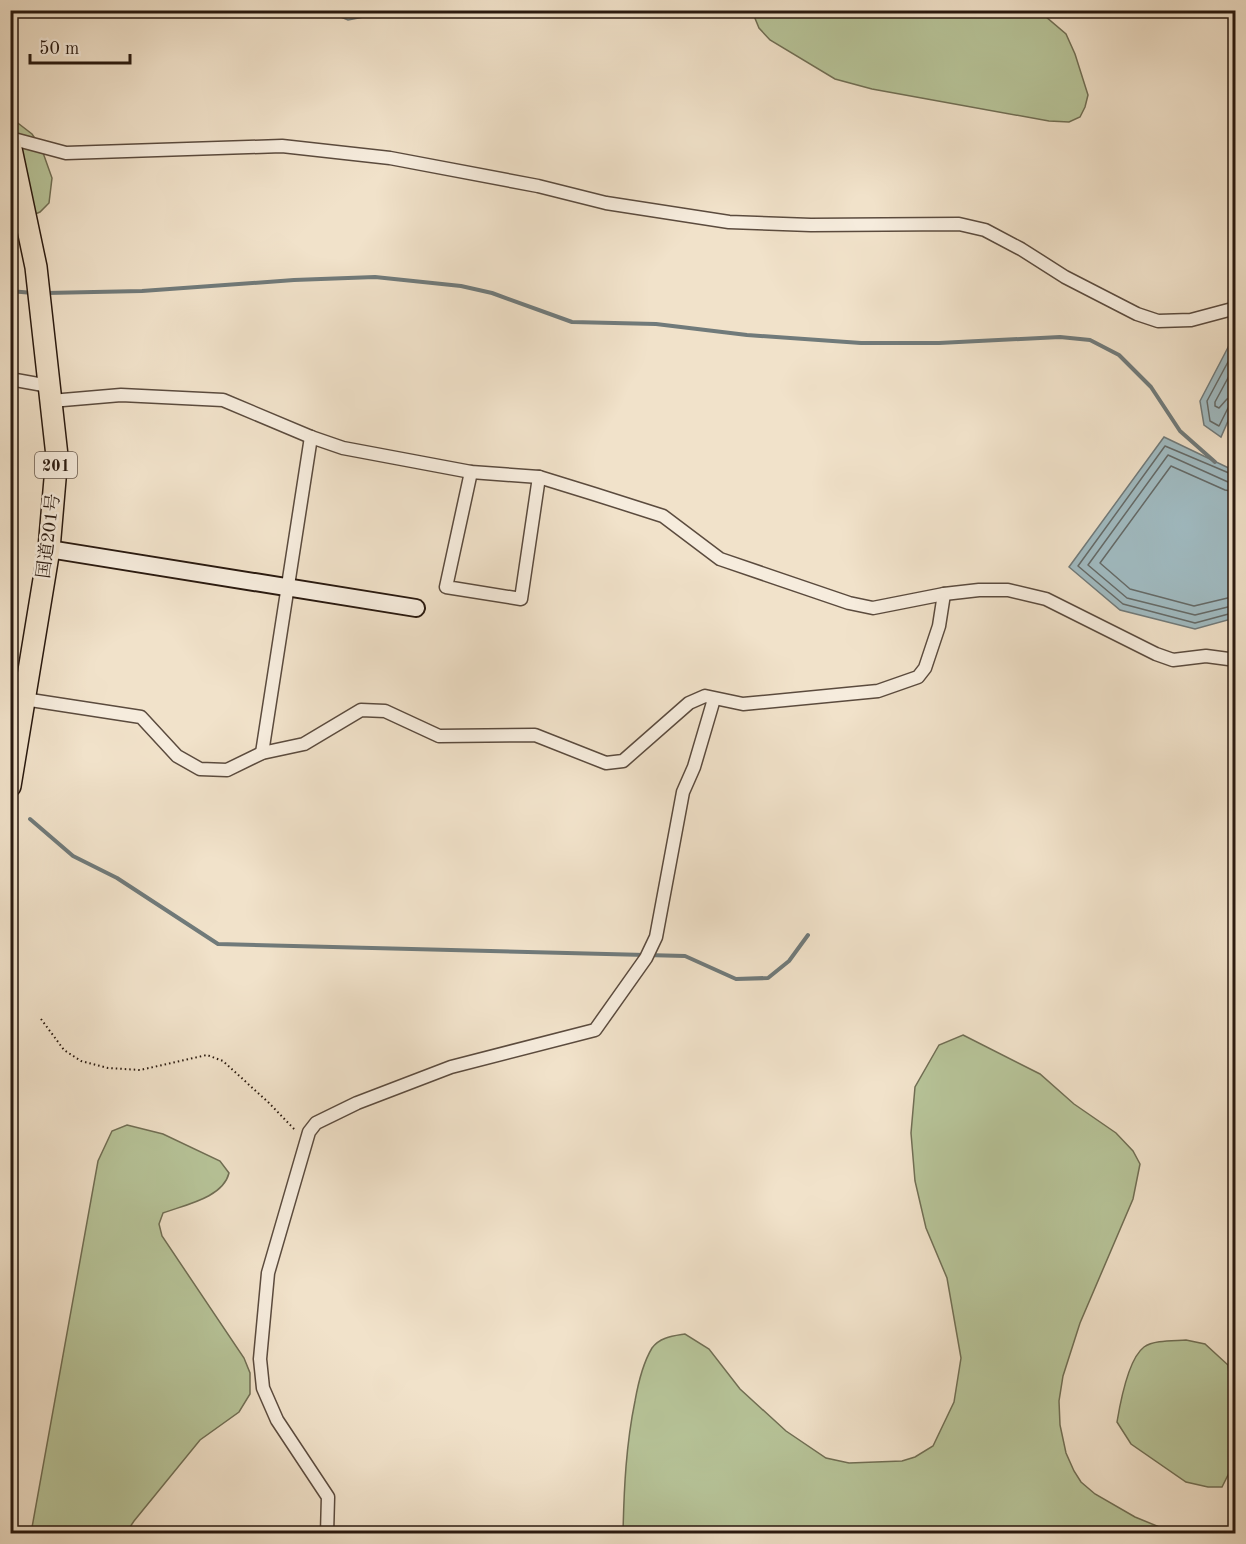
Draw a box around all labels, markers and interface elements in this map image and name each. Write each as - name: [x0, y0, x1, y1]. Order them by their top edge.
- scale bar: [30, 27, 130, 65]
- text: 50 m: [39, 40, 79, 58]
- road number: 201: [35, 452, 77, 478]
- street label: 国道201号: [33, 492, 63, 580]

